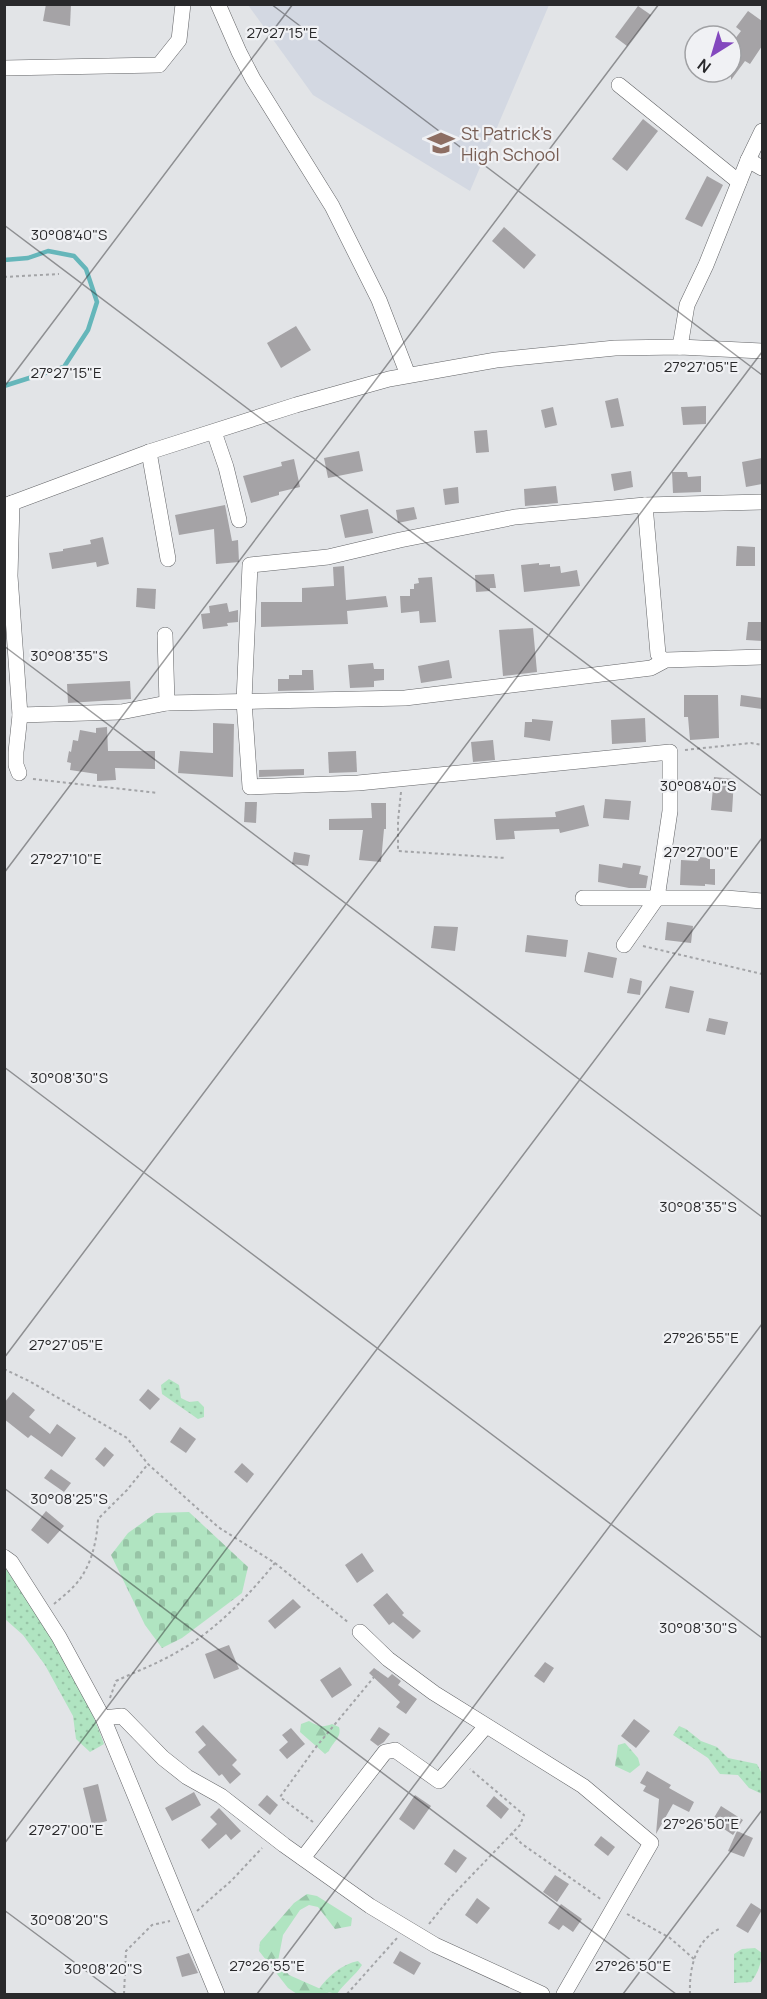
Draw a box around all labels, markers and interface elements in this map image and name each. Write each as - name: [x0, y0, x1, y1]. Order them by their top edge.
- text: 27°27'15"E: [246, 22, 318, 43]
- north arrow: [683, 24, 743, 84]
- text: N: [693, 54, 715, 78]
- place label: St Patrick's High School: [461, 121, 560, 166]
- school or university icon: St Patrick's High School: [426, 128, 456, 158]
- text: 30°08'40"S: [31, 224, 107, 245]
- text: 27°27'05"E: [664, 356, 738, 377]
- text: 27°27'15"E: [30, 362, 102, 383]
- text: 30°08'35"S: [30, 645, 108, 666]
- text: 30°08'40"S: [660, 775, 736, 796]
- text: 27°27'00"E: [664, 841, 738, 862]
- text: 27°27'10"E: [30, 848, 102, 869]
- text: 30°08'30"S: [30, 1067, 108, 1088]
- text: 30°08'35"S: [659, 1196, 737, 1217]
- text: 27°26'55"E: [663, 1327, 739, 1348]
- text: 27°27'05"E: [29, 1334, 103, 1355]
- text: 30°08'25"S: [30, 1488, 108, 1509]
- text: 30°08'30"S: [659, 1617, 737, 1638]
- text: 27°26'50"E: [663, 1813, 739, 1834]
- text: 27°27'00"E: [29, 1819, 103, 1840]
- text: 30°08'20"S: [30, 1909, 108, 1930]
- text: 27°26'55"E: [229, 1955, 305, 1976]
- text: 27°26'50"E: [595, 1955, 671, 1976]
- text: 30°08'20"S: [64, 1958, 142, 1979]

